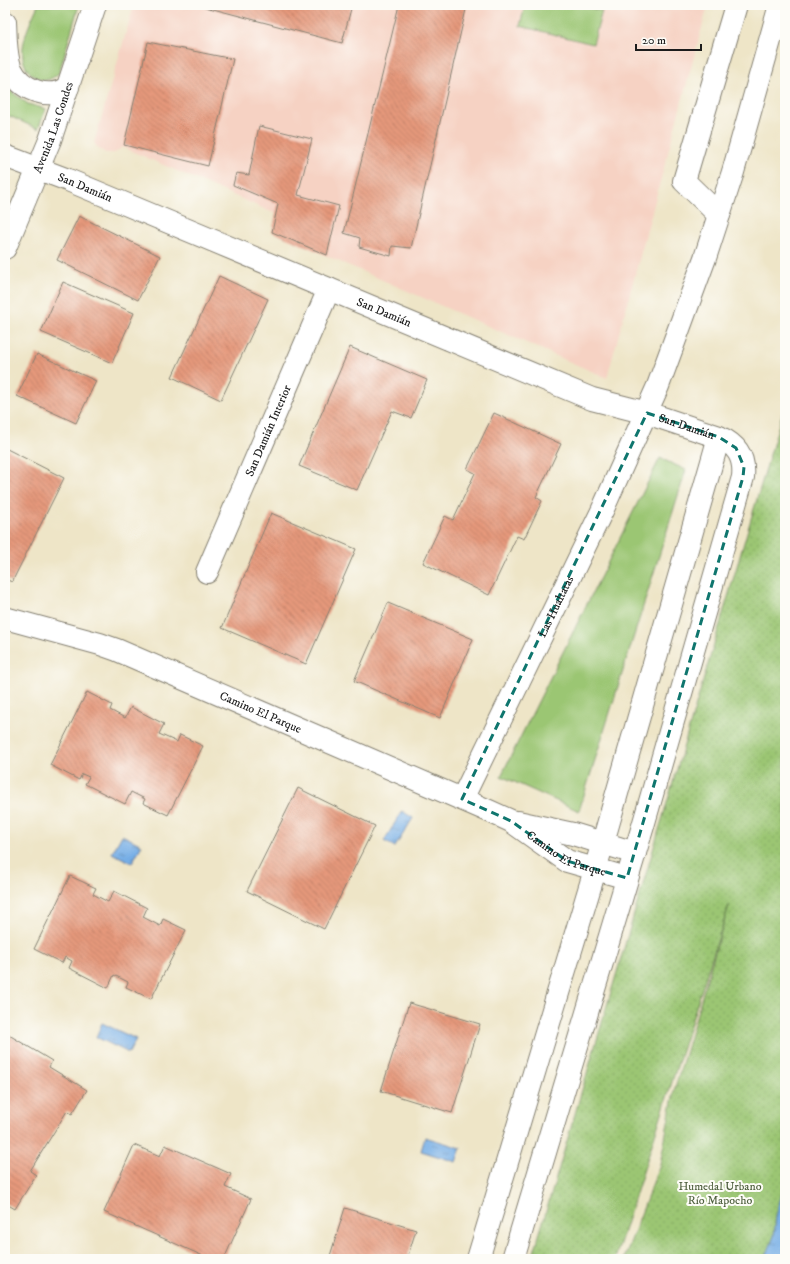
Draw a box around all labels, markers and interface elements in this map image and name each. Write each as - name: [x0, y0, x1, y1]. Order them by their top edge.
- scale bar: [636, 26, 701, 52]
- text: 20 m: [642, 33, 666, 48]
- street label: Avenida Las Condes: [30, 80, 76, 175]
- street label: San Damián: [56, 169, 115, 206]
- street label: San Damián: [355, 294, 414, 330]
- street label: San Damián Interior: [242, 382, 295, 479]
- street label: San Damián: [657, 410, 717, 443]
- street label: Las Hualtatas: [534, 573, 577, 640]
- street label: Camino El Parque: [217, 688, 304, 736]
- street label: Camino El Parque: [524, 827, 608, 879]
- park label: Humedal Urbano Río Mapocho: [678, 1179, 762, 1208]

